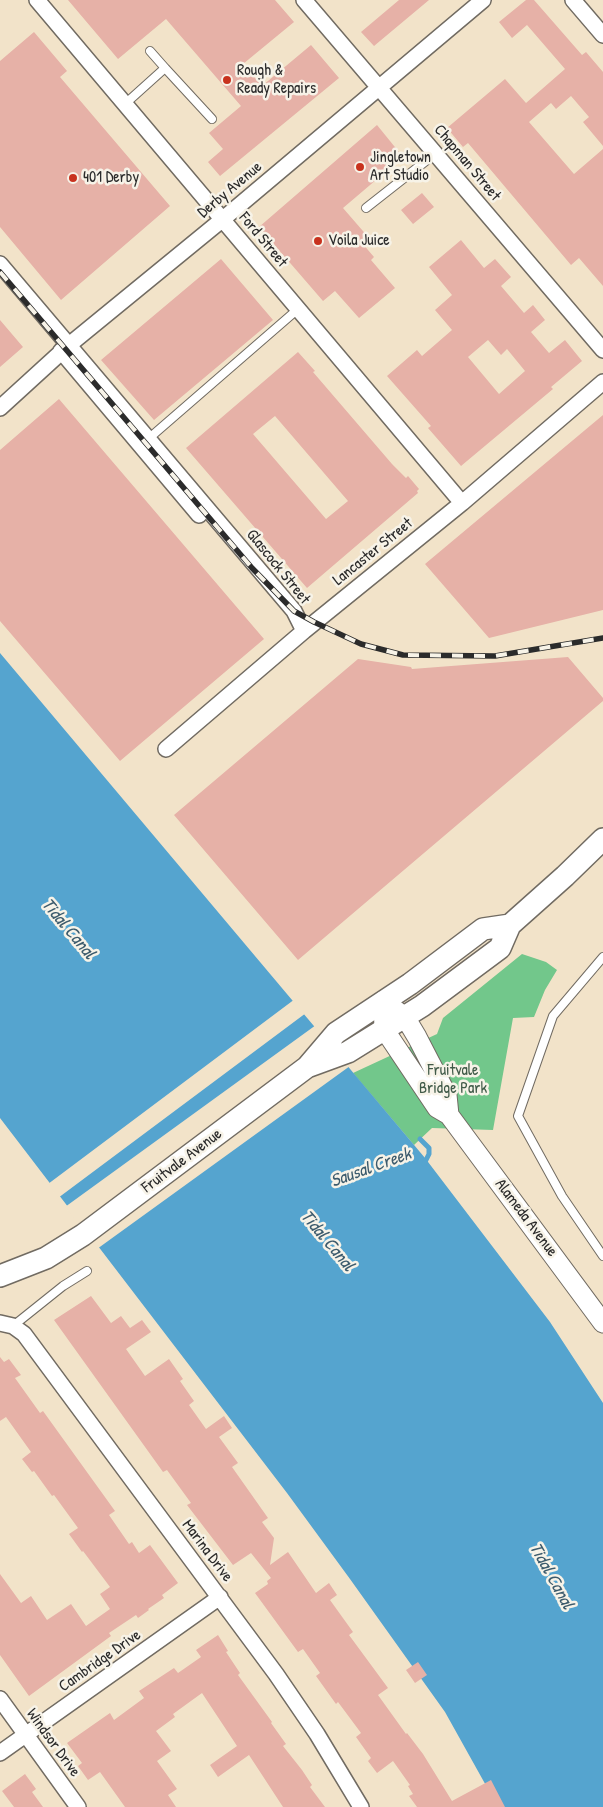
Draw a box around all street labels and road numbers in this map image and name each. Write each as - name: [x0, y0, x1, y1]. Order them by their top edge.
- street label: Chapman Street: [429, 121, 505, 205]
- street label: Derby Avenue: [194, 158, 266, 222]
- street label: Ford Street: [235, 209, 291, 271]
- street label: Lancaster Street: [329, 514, 417, 590]
- street label: Glascock Street: [242, 526, 314, 608]
- street label: Fruitvale Avenue: [138, 1125, 226, 1197]
- street label: Alameda Avenue: [491, 1175, 561, 1261]
- street label: Marina Drive: [177, 1516, 237, 1586]
- street label: Cambridge Drive: [55, 1626, 145, 1696]
- street label: Windsor Drive: [22, 1705, 84, 1781]

